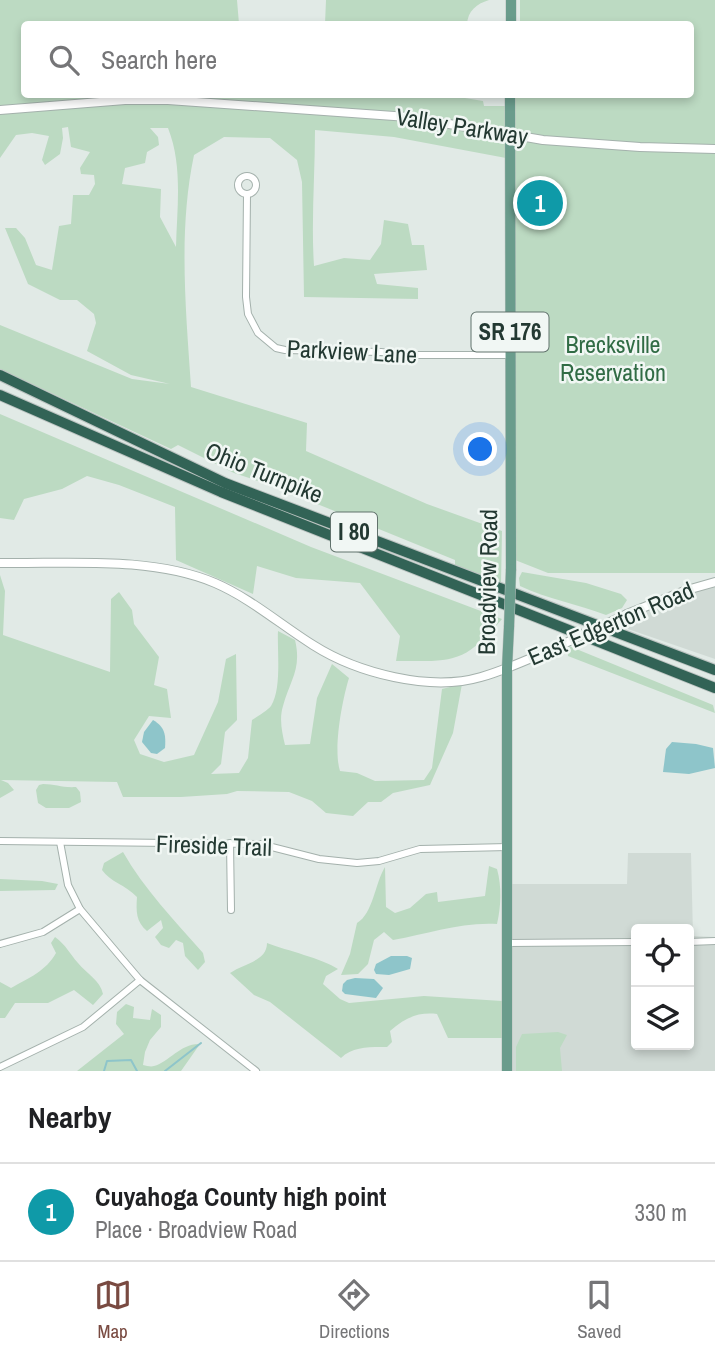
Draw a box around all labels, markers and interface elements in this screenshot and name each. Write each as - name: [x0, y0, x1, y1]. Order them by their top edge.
- search box: [21, 21, 694, 98]
- icon: search: [45, 41, 83, 79]
- text: Search here: [101, 42, 217, 77]
- street label: Valley Parkway: [394, 100, 531, 152]
- pin: 1: [517, 177, 563, 229]
- road number: SR 176: [472, 312, 548, 352]
- park label: Brecksville Reservation: [560, 328, 666, 388]
- street label: Parkview Lane: [286, 332, 418, 370]
- your location: [463, 432, 497, 466]
- street label: Ohio Turnpike: [201, 434, 328, 510]
- street label: Broadview Road: [470, 509, 504, 655]
- road number: I 80: [331, 512, 377, 552]
- street label: East Edgerton Road: [523, 574, 698, 672]
- street label: Fireside Trail: [156, 827, 273, 863]
- map controls: [631, 924, 694, 1050]
- button: locate: [631, 924, 694, 987]
- button: layers: [631, 987, 694, 1050]
- text: Nearby: [28, 1097, 111, 1137]
- text: Cuyahoga County high point: [95, 1179, 386, 1214]
- text: 1: [46, 1197, 56, 1228]
- text: 330 m: [635, 1197, 687, 1228]
- text: Place · Broadview Road: [95, 1214, 297, 1245]
- tab: Map: [94, 1276, 132, 1344]
- tab: Directions: [319, 1276, 390, 1344]
- tab: Saved: [577, 1276, 621, 1344]

